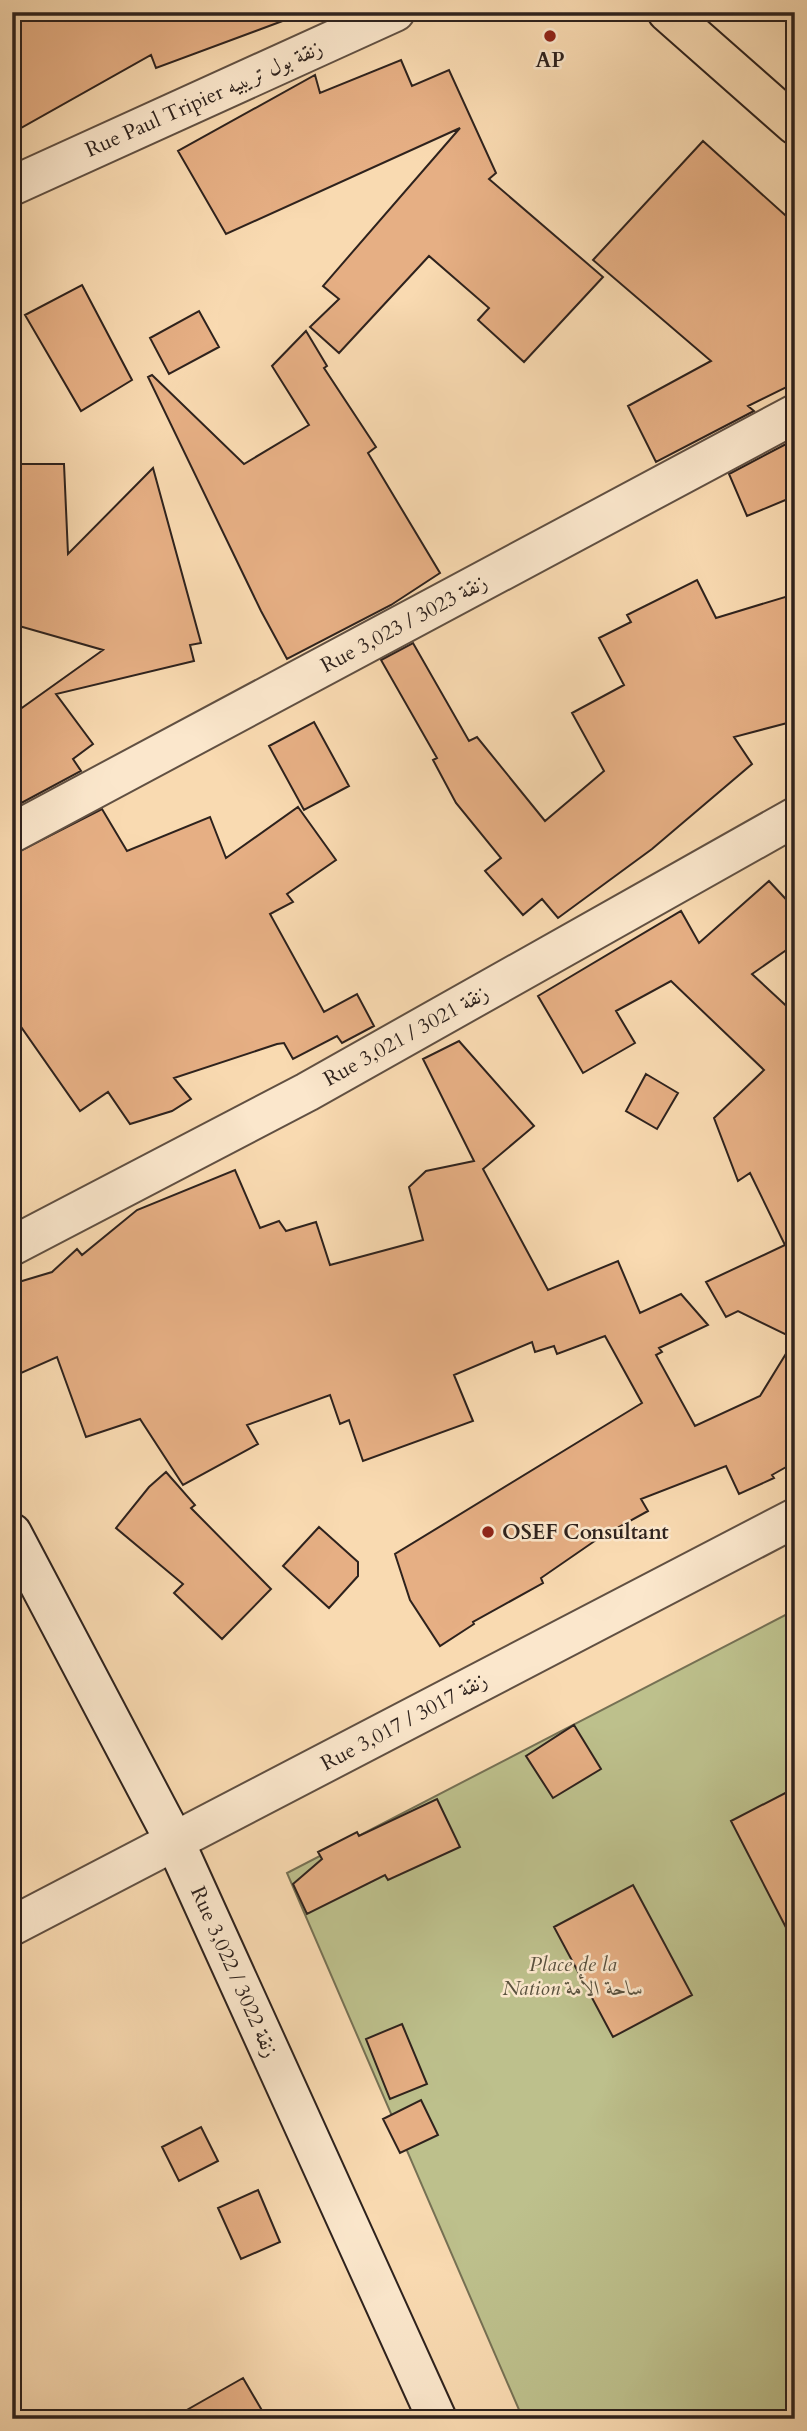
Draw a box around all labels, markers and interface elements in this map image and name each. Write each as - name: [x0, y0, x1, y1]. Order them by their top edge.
- marker: AP: [542, 28, 558, 44]
- street label: Rue Paul Tripier زنقة بول تريبيه: [81, 34, 327, 164]
- place label: AP: [535, 46, 565, 75]
- street label: Rue 3,023 / زنقة 3023: [316, 568, 492, 680]
- street label: Rue 3,021 / زنقة 3021: [318, 979, 494, 1093]
- place label: OSEF Consultant: [502, 1518, 669, 1547]
- marker: OSEF Consultant: [480, 1524, 496, 1540]
- street label: Rue 3,017 / زنقة 3017: [316, 1666, 492, 1778]
- street label: Rue 3,022 / زنقة 3022: [183, 1882, 285, 2062]
- park label: Place de la Nation ساحة الأمة: [502, 1950, 644, 2003]

